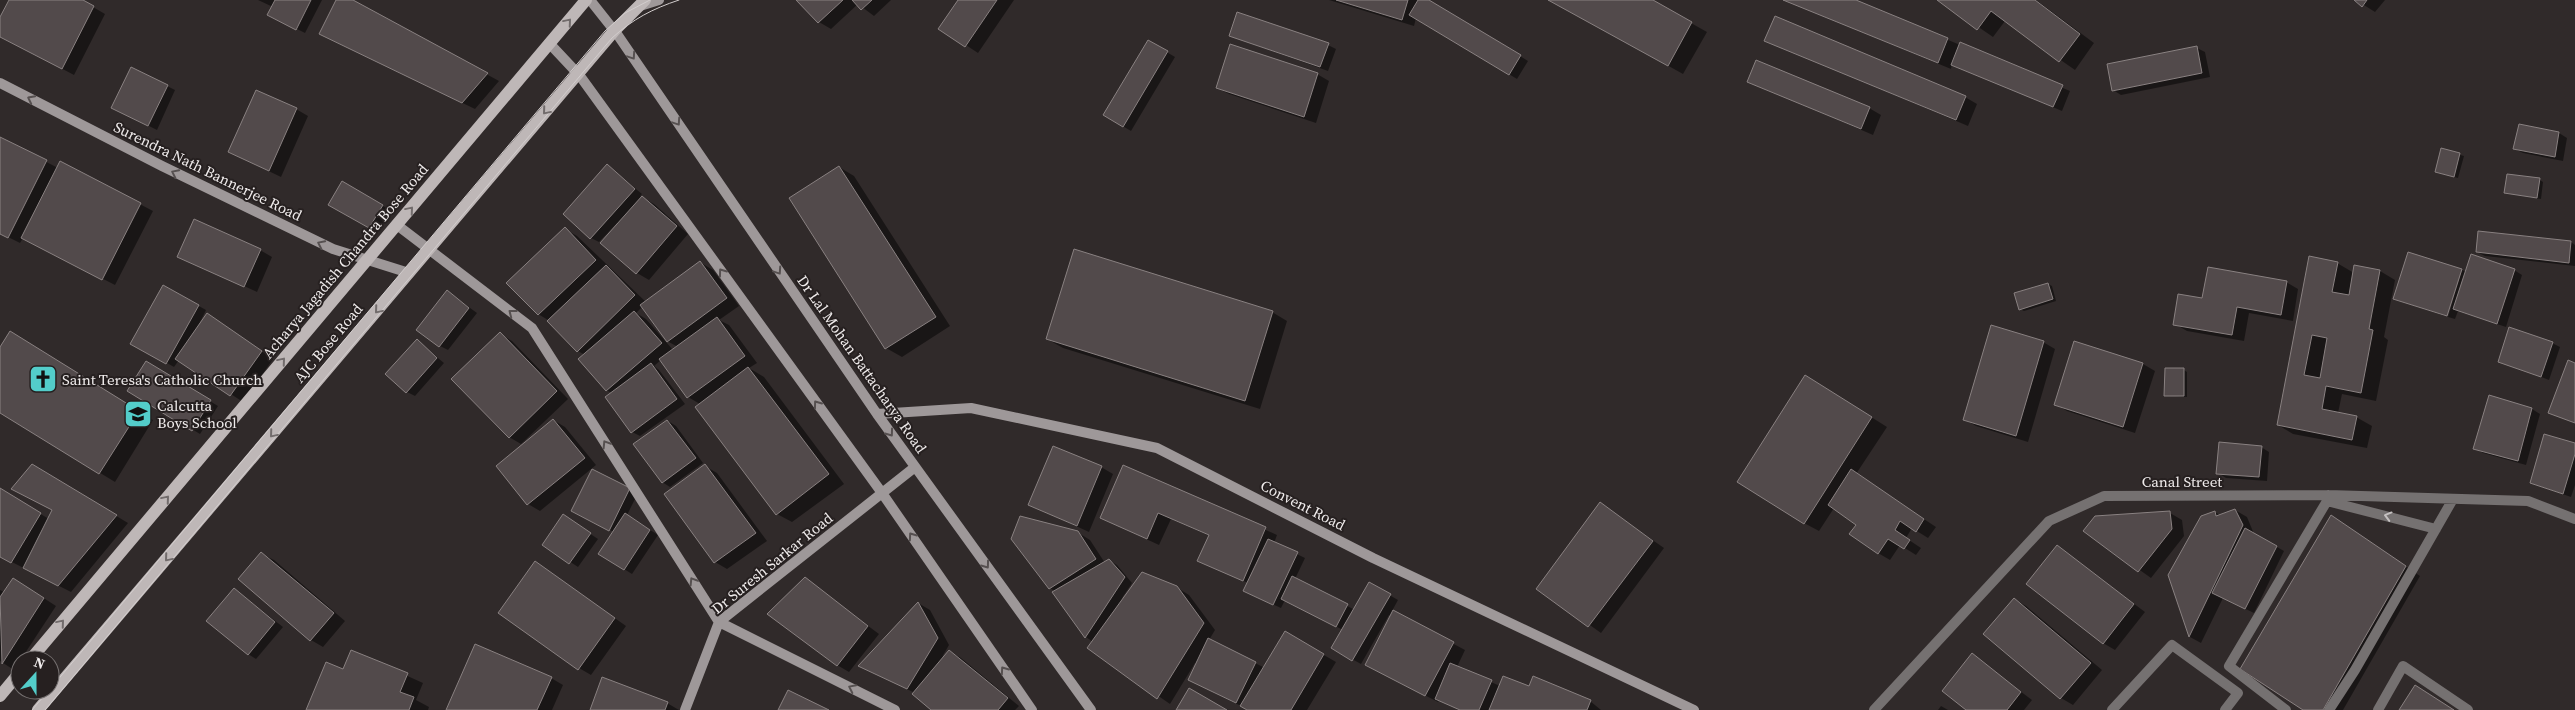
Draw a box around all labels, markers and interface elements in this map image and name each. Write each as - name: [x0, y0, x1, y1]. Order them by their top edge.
- one-way arrow: [562, 18, 571, 27]
- one-way arrow: [626, 51, 635, 60]
- one-way arrow: [27, 95, 36, 105]
- one-way arrow: [544, 105, 552, 114]
- street label: Surendra Nath Bannerjee Road: [110, 116, 306, 226]
- one-way arrow: [671, 116, 680, 126]
- street label: Acharya Jagadish Chandra Bose Road: [257, 159, 433, 363]
- one-way arrow: [171, 169, 180, 179]
- one-way arrow: [405, 206, 414, 215]
- one-way arrow: [318, 240, 327, 250]
- one-way arrow: [772, 265, 781, 275]
- one-way arrow: [719, 269, 728, 278]
- street label: Dr Lal Mohan Battacharya Road: [792, 271, 932, 458]
- street label: AJC Bose Road: [289, 299, 368, 387]
- one-way arrow: [375, 304, 383, 313]
- one-way arrow: [509, 310, 518, 318]
- one-way arrow: [277, 358, 285, 367]
- church icon: Saint Teresa's Catholic Church: [28, 364, 58, 394]
- place label: Saint Teresa's Catholic Church: [62, 369, 262, 390]
- place label: Calcutta Boys School: [157, 395, 237, 433]
- school or university icon: Calcutta Boys School: [123, 399, 153, 429]
- one-way arrow: [814, 400, 823, 410]
- one-way arrow: [270, 428, 278, 437]
- one-way arrow: [884, 428, 894, 437]
- one-way arrow: [602, 440, 612, 449]
- street label: Canal Street: [2142, 471, 2222, 492]
- street label: Convent Road: [1257, 475, 1349, 536]
- one-way arrow: [161, 495, 170, 504]
- street label: Dr Suresh Sarkar Road: [707, 507, 837, 619]
- one-way arrow: [2385, 512, 2393, 522]
- one-way arrow: [909, 532, 918, 542]
- one-way arrow: [165, 552, 173, 561]
- one-way arrow: [980, 559, 989, 569]
- one-way arrow: [690, 577, 699, 587]
- one-way arrow: [56, 619, 65, 628]
- north arrow: [10, 650, 60, 700]
- text: N: [31, 652, 48, 674]
- one-way arrow: [1001, 666, 1010, 676]
- one-way arrow: [848, 684, 857, 694]

